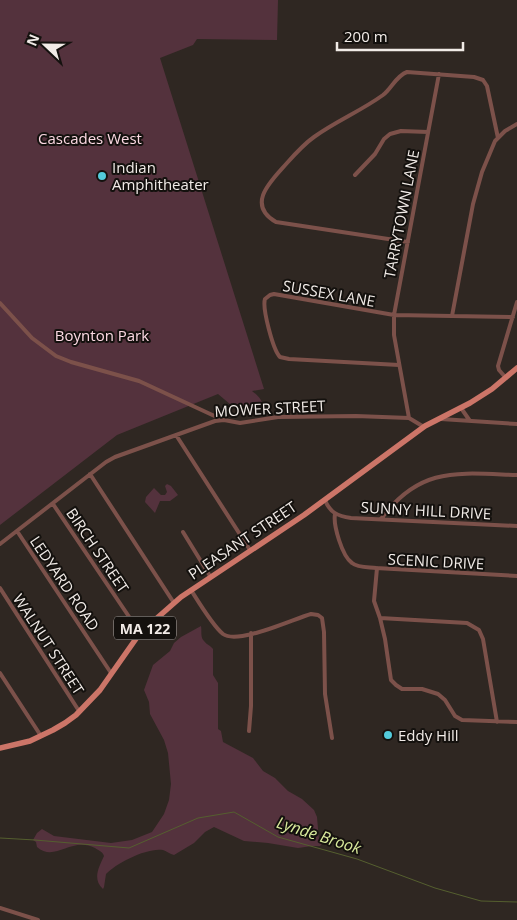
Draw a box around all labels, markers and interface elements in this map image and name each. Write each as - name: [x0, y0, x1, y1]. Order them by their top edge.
- north arrow: [20, 20, 70, 70]
- scale bar: [337, 20, 463, 52]
- text: 200 m: [344, 26, 388, 46]
- text: N: [22, 31, 43, 49]
- park label: Cascades West: [38, 128, 142, 148]
- street label: TARRYTOWN LANE: [379, 148, 423, 280]
- place label: Indian Amphitheater: [112, 157, 209, 194]
- marker: Indian Amphitheater: [96, 170, 108, 182]
- street label: SUSSEX LANE: [281, 275, 377, 311]
- park label: Boynton Park: [55, 325, 149, 345]
- street label: MOWER STREET: [214, 395, 327, 421]
- street label: PLEASANT STREET: [184, 496, 301, 584]
- street label: SUNNY HILL DRIVE: [360, 497, 492, 523]
- street label: BIRCH STREET: [62, 504, 134, 597]
- street label: LEDYARD ROAD: [26, 532, 104, 634]
- street label: SCENIC DRIVE: [387, 548, 485, 574]
- street label: WALNUT STREET: [9, 590, 89, 699]
- road number: MA 122: [114, 616, 176, 640]
- place label: Eddy Hill: [398, 725, 459, 745]
- marker: Eddy Hill: [382, 729, 394, 741]
- water label: Lynde Brook: [274, 811, 365, 859]

